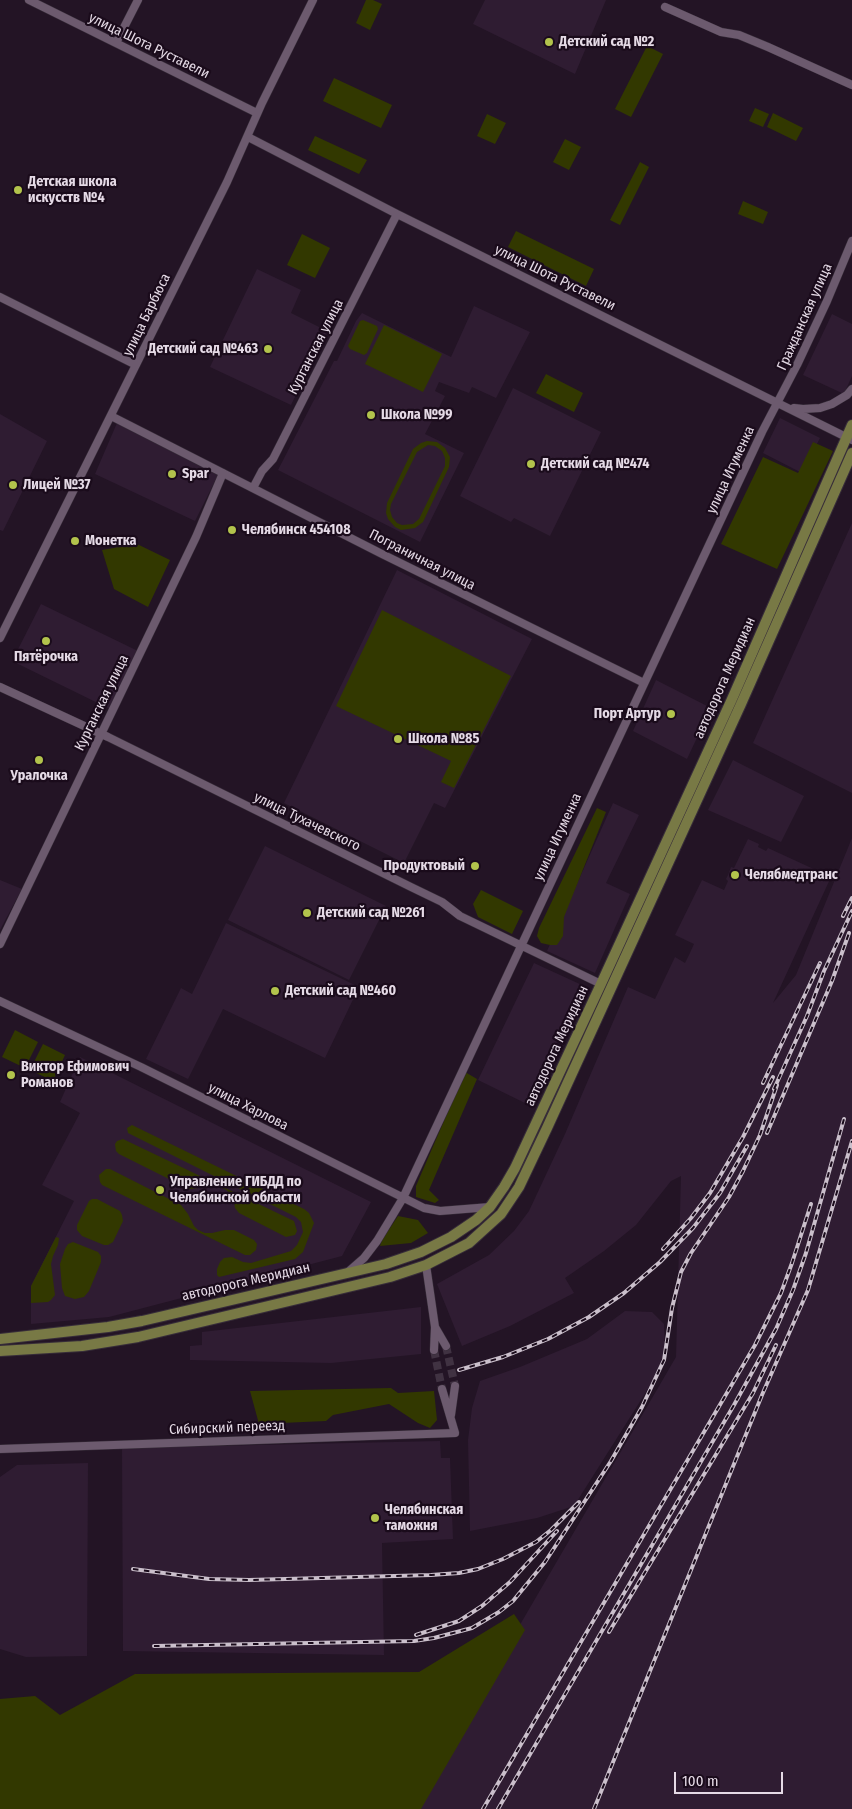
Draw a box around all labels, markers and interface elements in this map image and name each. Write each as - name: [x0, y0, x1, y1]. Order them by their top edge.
- street label: улица Шота Руставели: [86, 9, 212, 83]
- place label: Детский сад №2: [559, 34, 654, 50]
- marker: Детский сад №2: [543, 36, 555, 48]
- place label: Детская школа искусств №4: [28, 174, 117, 206]
- marker: Детская школа искусств №4: [12, 184, 24, 196]
- street label: улица Шота Руставели: [492, 241, 618, 315]
- street label: Гражданская улица: [774, 261, 836, 373]
- street label: улица Барбюса: [120, 271, 174, 359]
- street label: Курганская улица: [285, 297, 347, 397]
- place label: Детский сад №463: [148, 341, 258, 357]
- marker: Детский сад №463: [262, 343, 274, 355]
- place label: Школа №99: [381, 407, 453, 423]
- marker: Школа №99: [365, 409, 377, 421]
- street label: улица Игуменка: [703, 424, 759, 516]
- place label: Детский сад №474: [541, 456, 649, 472]
- marker: Детский сад №474: [525, 458, 537, 470]
- place label: Spar: [182, 466, 209, 482]
- marker: Spar: [166, 468, 178, 480]
- place label: Лицей №37: [23, 477, 91, 493]
- marker: Лицей №37: [7, 479, 19, 491]
- place label: Челябинск 454108: [242, 522, 351, 538]
- marker: Челябинск 454108: [226, 524, 238, 536]
- street label: Пограничная улица: [366, 526, 478, 594]
- place label: Монетка: [85, 533, 137, 549]
- marker: Монетка: [69, 535, 81, 547]
- street label: автодорога Меридиан: [691, 615, 759, 741]
- marker: Пятёрочка: [40, 635, 52, 647]
- place label: Пятёрочка: [14, 649, 78, 665]
- street label: Курганская улица: [71, 652, 133, 754]
- place label: Порт Артур: [594, 706, 661, 722]
- marker: Порт Артур: [665, 708, 677, 720]
- place label: Школа №85: [408, 731, 479, 747]
- marker: Школа №85: [392, 733, 404, 745]
- marker: Уралочка: [33, 754, 45, 766]
- place label: Уралочка: [10, 768, 68, 784]
- street label: улица Тухачевского: [251, 789, 363, 855]
- street label: улица Игуменка: [530, 791, 586, 883]
- place label: Продуктовый: [383, 858, 465, 874]
- marker: Продуктовый: [469, 860, 481, 872]
- place label: Челябмедтранс: [745, 867, 838, 883]
- marker: Челябмедтранс: [729, 869, 741, 881]
- place label: Детский сад №261: [317, 905, 425, 921]
- marker: Детский сад №261: [301, 907, 313, 919]
- place label: Детский сад №460: [285, 983, 396, 999]
- street label: автодорога Меридиан: [522, 983, 592, 1109]
- marker: Детский сад №460: [269, 985, 281, 997]
- place label: Виктор Ефимович Романов: [21, 1059, 129, 1092]
- marker: Виктор Ефимович Романов: [5, 1069, 17, 1081]
- street label: улица Харлова: [205, 1080, 291, 1134]
- place label: Управление ГИБДД по Челябинской области: [170, 1174, 301, 1206]
- marker: Управление ГИБДД по Челябинской области: [154, 1184, 166, 1196]
- street label: автодорога Меридиан: [180, 1259, 312, 1305]
- street label: Сибирский переезд: [169, 1418, 285, 1438]
- place label: Челябинская таможня: [385, 1502, 463, 1534]
- marker: Челябинская таможня: [369, 1512, 381, 1524]
- scale bar: [677, 1762, 786, 1794]
- text: 100 m: [682, 1772, 719, 1790]

